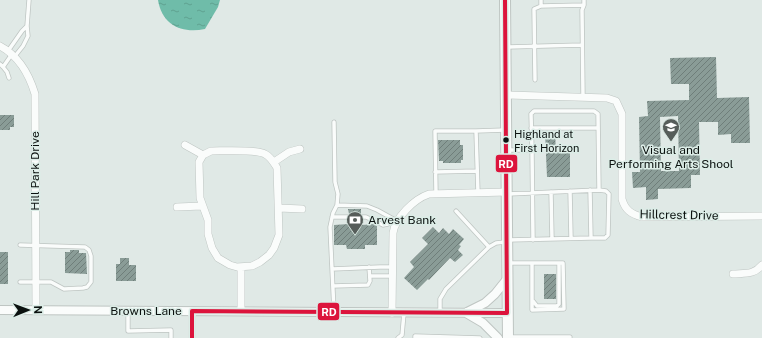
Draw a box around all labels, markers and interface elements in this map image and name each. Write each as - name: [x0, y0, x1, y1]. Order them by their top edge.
- school or university icon: Visual and Performing Arts Shool: [661, 117, 681, 142]
- place label: Highland at First Horizon: [514, 128, 579, 154]
- street label: Hill Park Drive: [28, 131, 42, 211]
- marker: Highland at First Horizon: [501, 135, 511, 145]
- place label: Visual and Performing Arts Shool: [609, 143, 734, 171]
- line badge: RD: [495, 154, 518, 173]
- text: RD: [498, 158, 514, 170]
- street label: Hillcrest Drive: [639, 207, 719, 223]
- bank icon: Arvest Bank: [345, 210, 365, 235]
- place label: Arvest Bank: [368, 213, 436, 227]
- north arrow: [8, 290, 48, 330]
- line badge: RD: [317, 302, 340, 321]
- street label: Browns Lane: [110, 304, 182, 318]
- text: N: [32, 305, 44, 314]
- text: RD: [321, 306, 337, 318]

